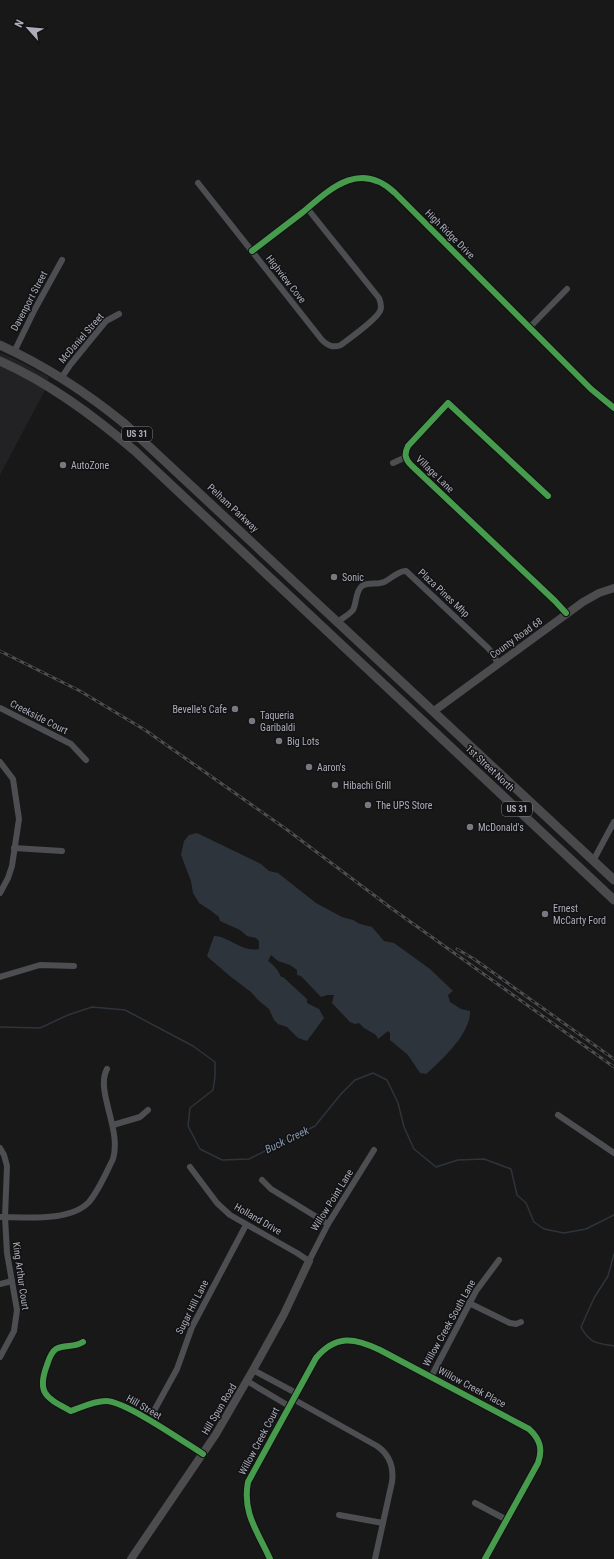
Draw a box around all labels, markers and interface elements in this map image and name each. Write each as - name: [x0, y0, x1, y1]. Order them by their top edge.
- north arrow: [8, 8, 48, 48]
- text: N: [12, 18, 27, 30]
- street label: High Ridge Drive: [423, 207, 477, 261]
- street label: Highview Cove: [264, 253, 308, 305]
- street label: Davenport Street: [9, 269, 49, 333]
- street label: McDaniel Street: [56, 311, 106, 365]
- road number: US 31: [122, 427, 152, 441]
- street label: Village Lane: [414, 453, 456, 495]
- marker: AutoZone: [58, 460, 68, 470]
- place label: AutoZone: [71, 460, 109, 471]
- street label: Pelham Parkway: [205, 482, 261, 534]
- street label: Plaza Pines Mhp: [416, 567, 472, 619]
- marker: Sonic: [329, 572, 339, 582]
- place label: Sonic: [342, 572, 364, 583]
- street label: County Road 68: [488, 615, 544, 661]
- street label: Creekside Court: [8, 698, 70, 736]
- place label: Bevelle's Cafe: [172, 704, 227, 715]
- marker: Bevelle's Cafe: [230, 704, 240, 714]
- place label: Taqueria Garibaldi: [260, 710, 295, 733]
- marker: Taqueria Garibaldi: [247, 716, 257, 726]
- marker: Big Lots: [274, 736, 284, 746]
- place label: Big Lots: [287, 736, 320, 747]
- street label: 1st Street North: [463, 743, 517, 794]
- marker: Aaron's: [304, 762, 314, 772]
- place label: Aaron's: [317, 762, 346, 773]
- marker: Hibachi Grill: [330, 780, 340, 790]
- place label: Hibachi Grill: [343, 780, 391, 791]
- marker: The UPS Store: [363, 800, 373, 810]
- place label: The UPS Store: [376, 800, 433, 811]
- road number: US 31: [502, 802, 532, 816]
- marker: McDonald's: [465, 822, 475, 832]
- place label: McDonald's: [478, 822, 524, 833]
- place label: Ernest McCarty Ford: [553, 903, 606, 926]
- marker: Ernest McCarty Ford: [540, 909, 550, 919]
- water label: Buck Creek: [263, 1124, 311, 1156]
- street label: Willow Point Lane: [309, 1167, 355, 1233]
- street label: Holland Drive: [232, 1201, 284, 1237]
- street label: King Arthur Court: [11, 1241, 31, 1311]
- street label: Sugar Hill Lane: [174, 1278, 211, 1336]
- street label: Willow Creek South Lane: [421, 1278, 478, 1368]
- street label: Willow Creek Place: [436, 1365, 508, 1410]
- street label: Hill Spun Road: [199, 1381, 239, 1437]
- street label: Hill Street: [124, 1393, 164, 1421]
- street label: Willow Creek Court: [237, 1405, 281, 1477]

